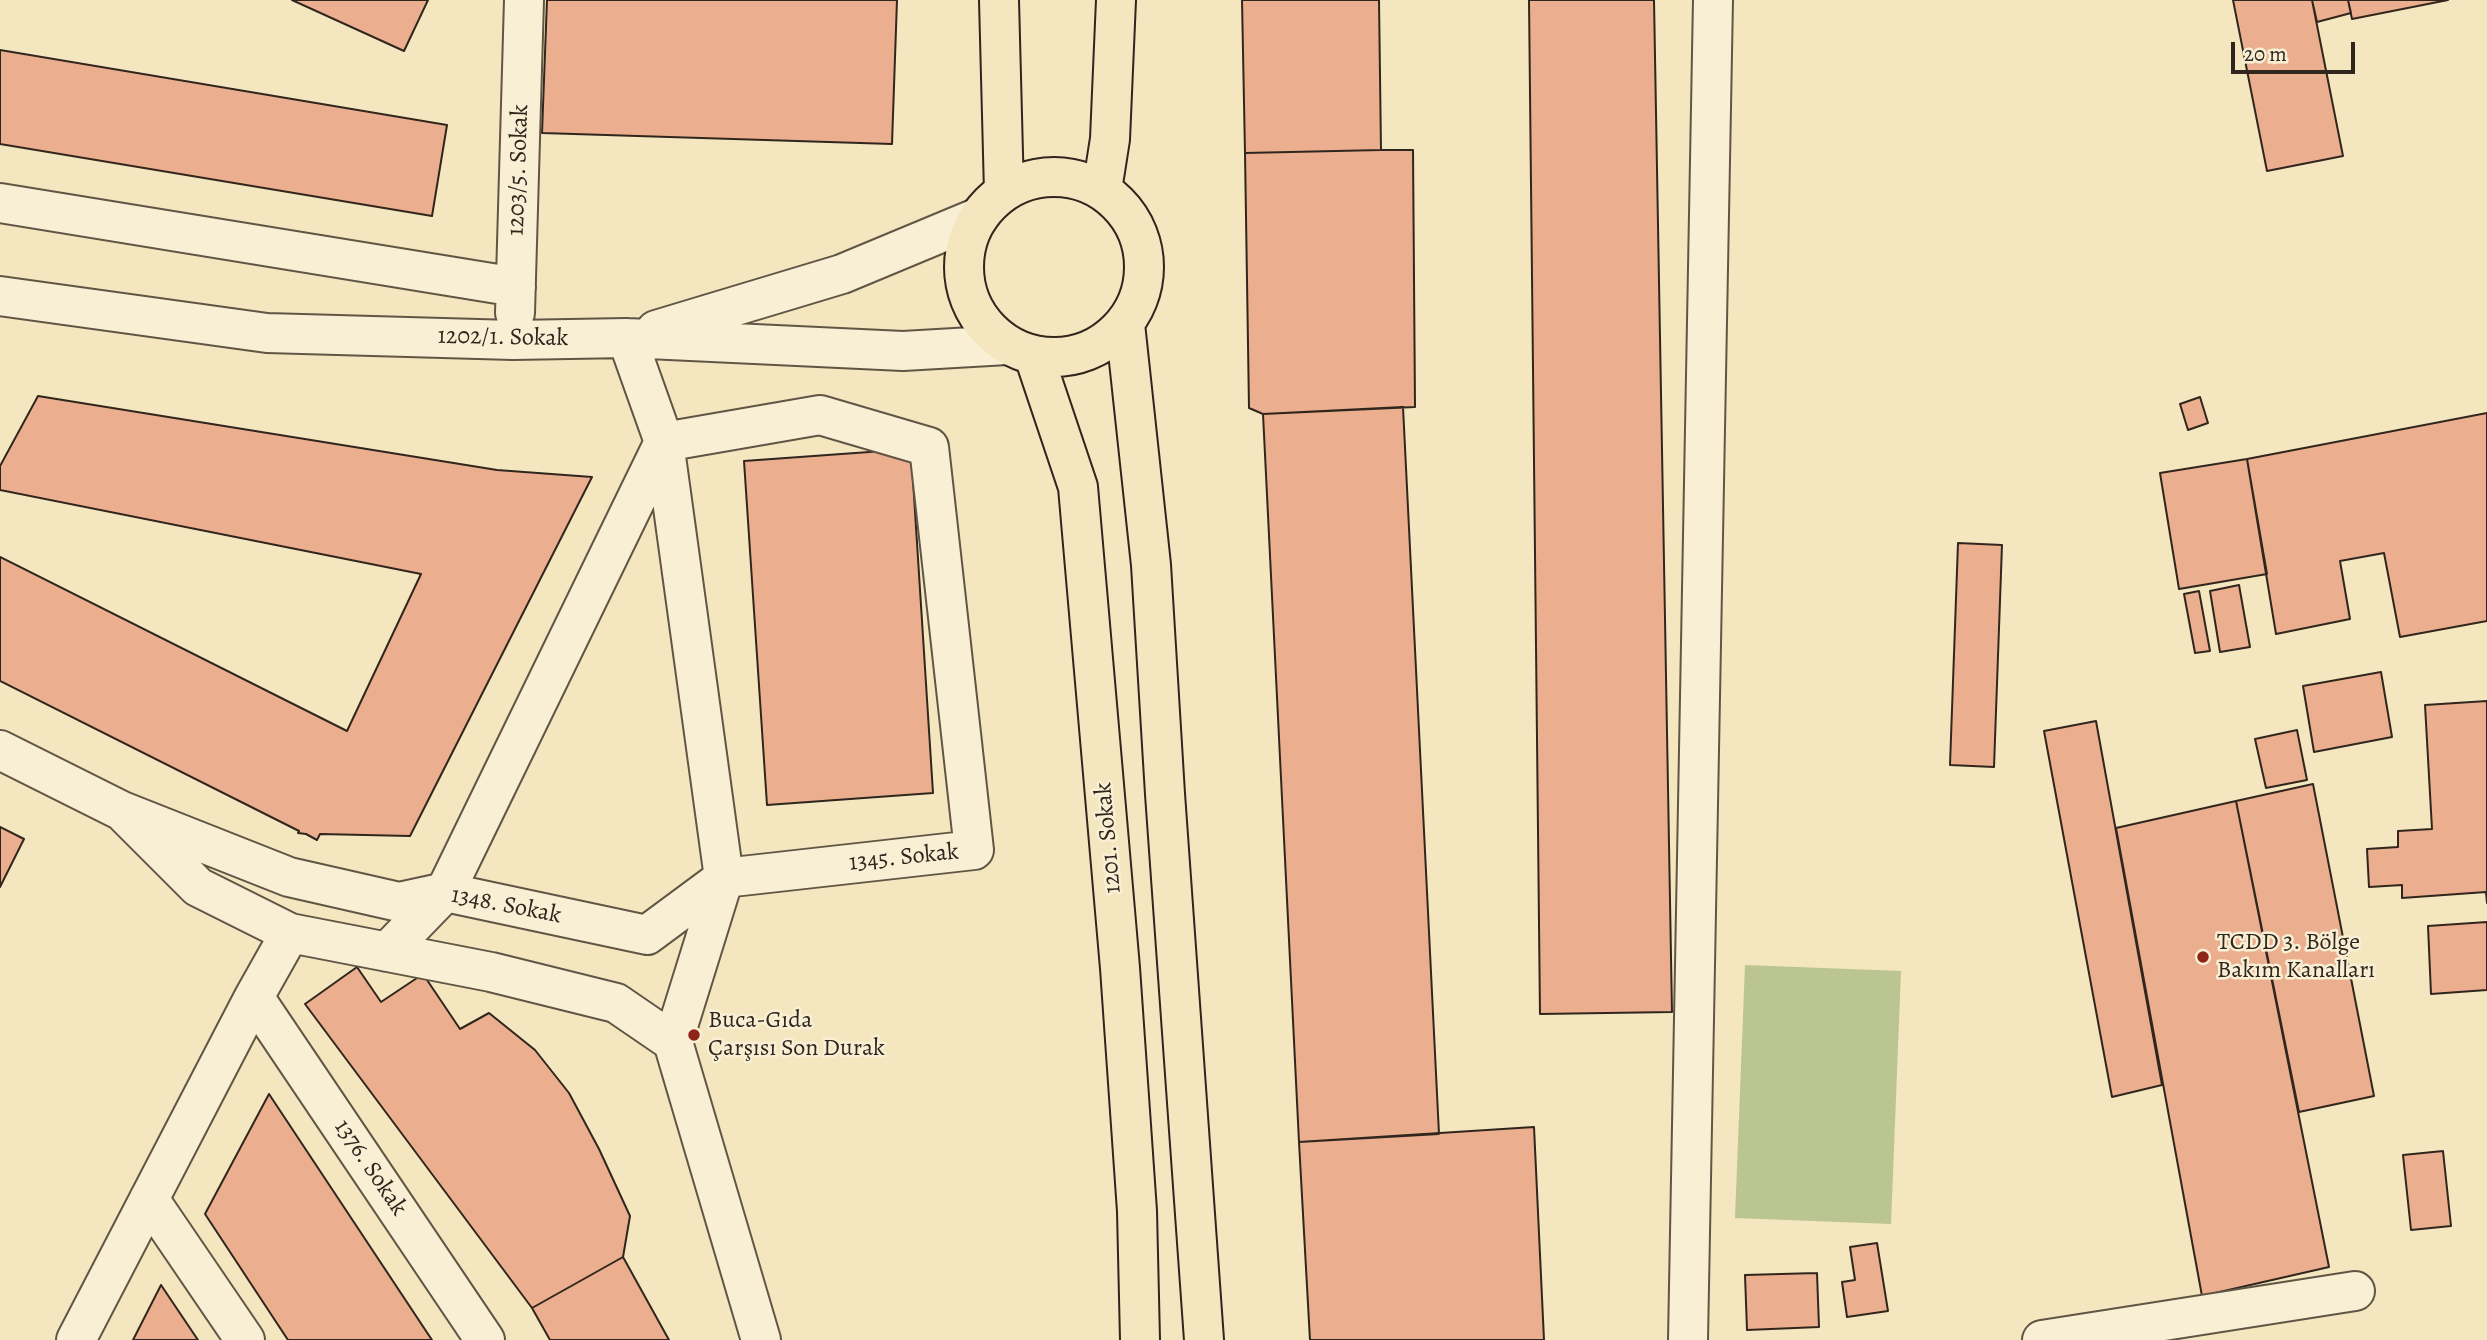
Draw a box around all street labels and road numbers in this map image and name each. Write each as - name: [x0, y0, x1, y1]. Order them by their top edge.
- street label: 1203/5. Sokak: [502, 104, 536, 236]
- street label: 1202/1. Sokak: [437, 322, 569, 354]
- street label: 1201. Sokak: [1090, 781, 1128, 895]
- street label: 1345. Sokak: [848, 838, 960, 878]
- street label: 1348. Sokak: [449, 881, 563, 931]
- street label: 1376. Sokak: [327, 1114, 413, 1222]

